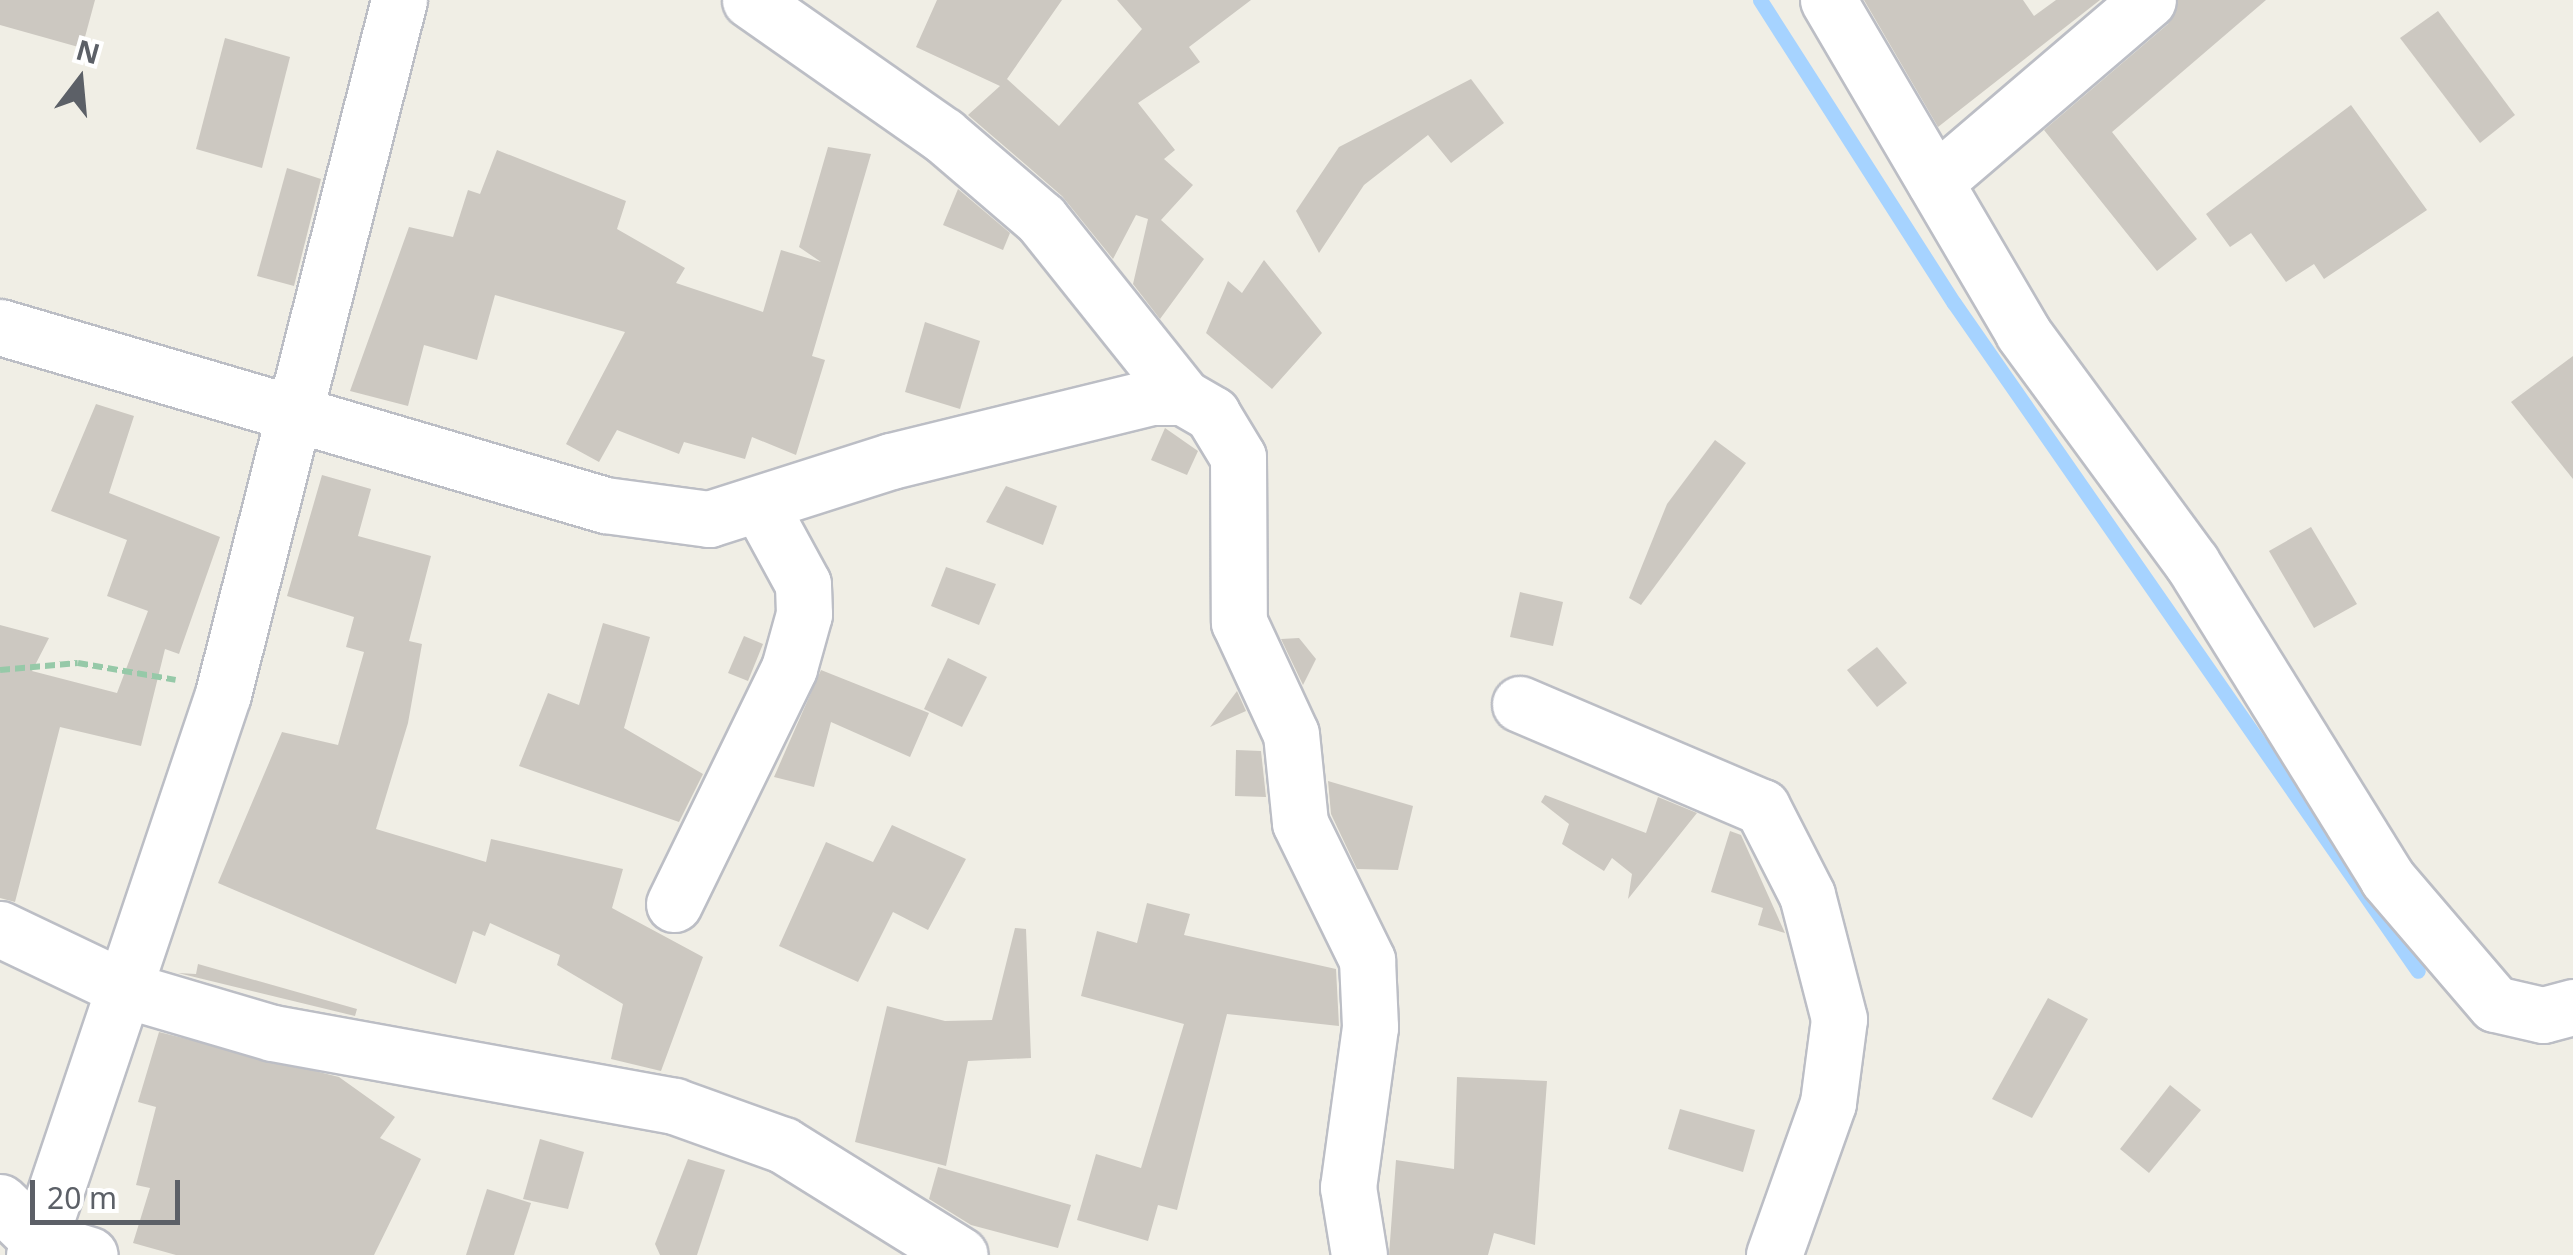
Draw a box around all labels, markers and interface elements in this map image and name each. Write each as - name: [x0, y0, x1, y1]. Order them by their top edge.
- north arrow: [30, 30, 130, 130]
- text: N: [72, 30, 104, 73]
- scale bar: [35, 1160, 185, 1222]
- text: 20 m: [47, 1177, 117, 1218]

